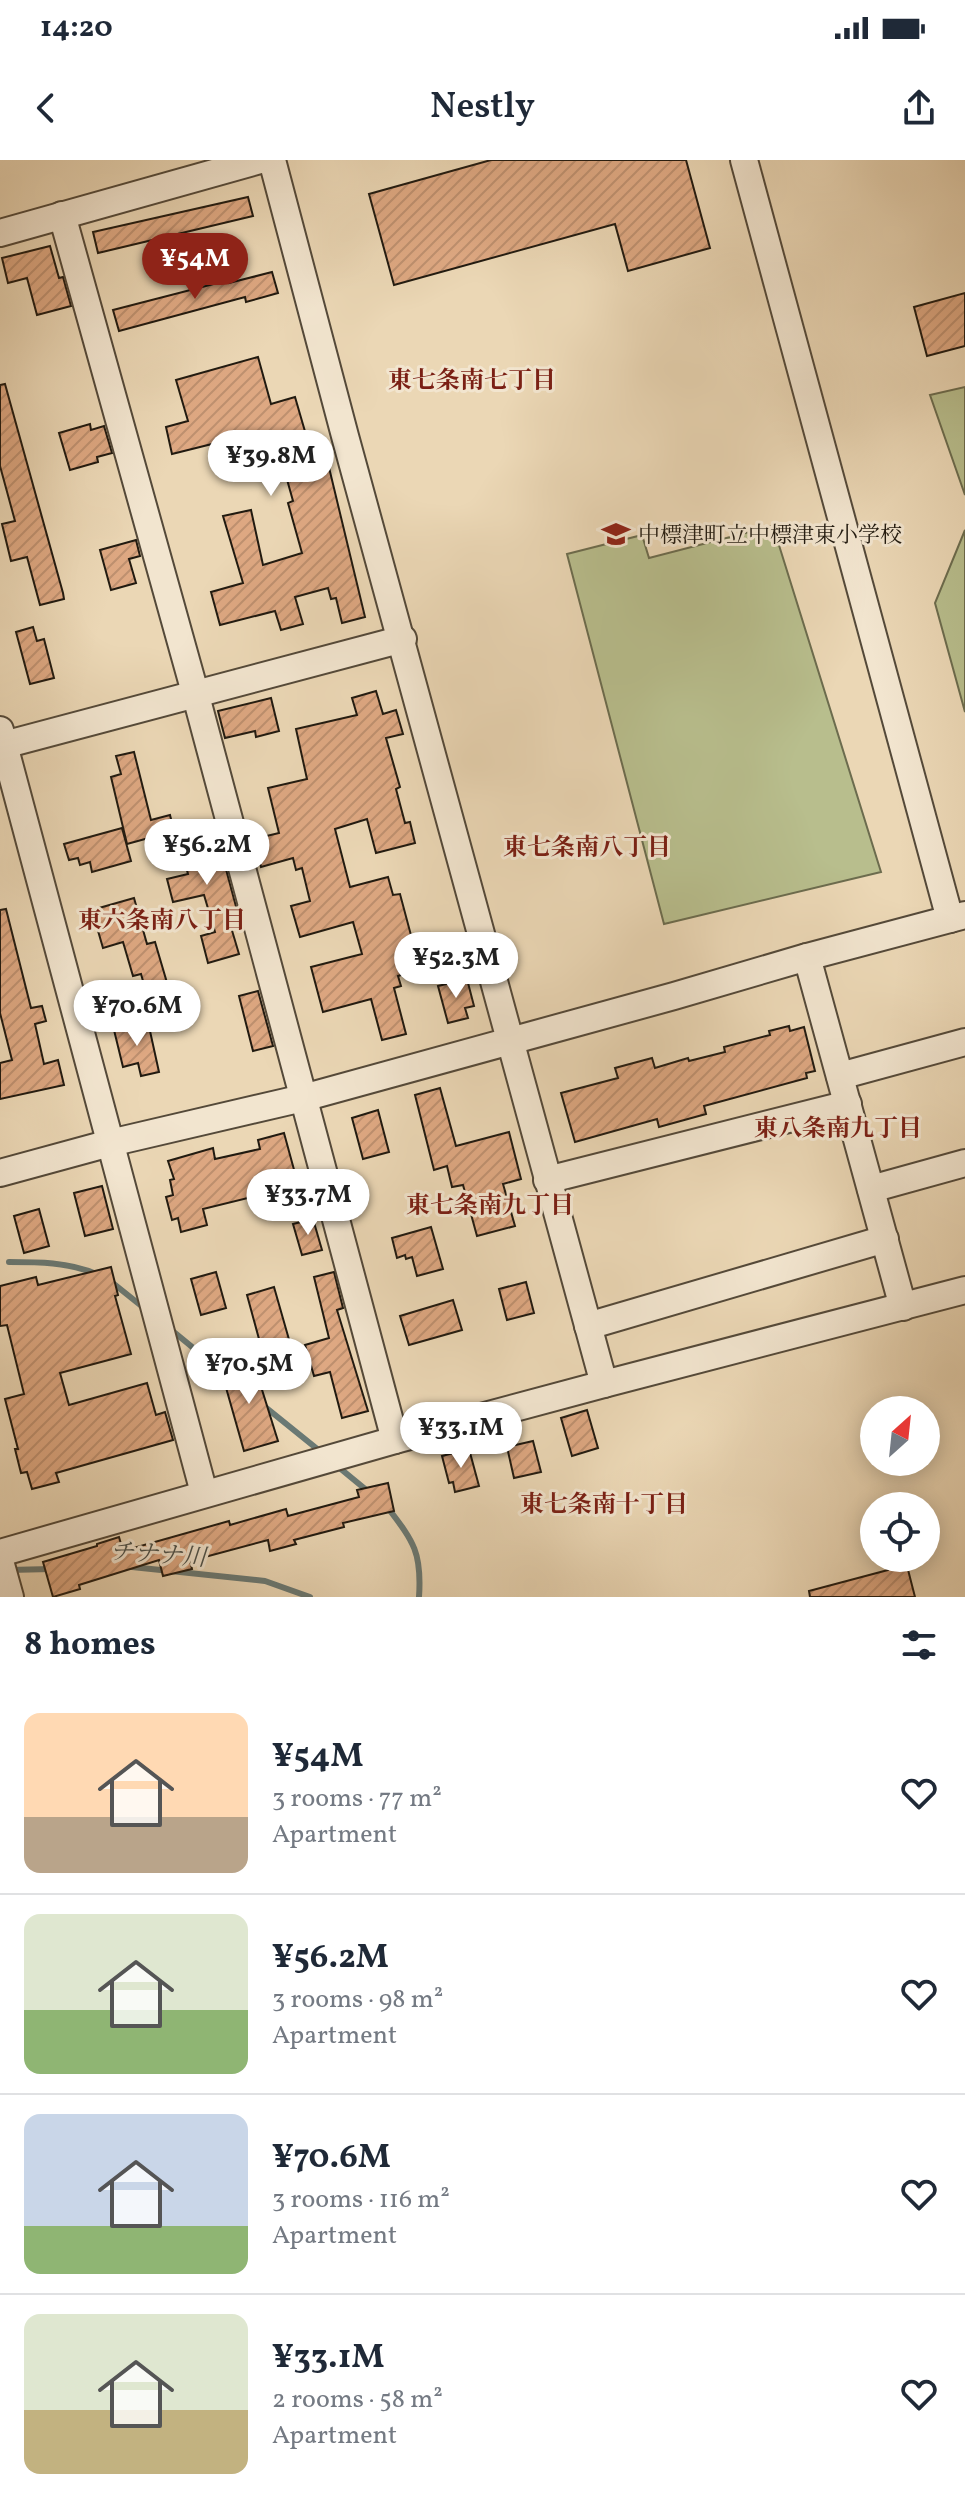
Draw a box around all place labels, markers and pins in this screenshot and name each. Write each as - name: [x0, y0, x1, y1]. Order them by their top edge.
- pin: ¥54M: [148, 233, 242, 301]
- pin: ¥39.8M: [206, 430, 336, 498]
- school or university icon: 中標津町立中標津東小学校: [601, 519, 631, 549]
- place label: 中標津町立中標津東小学校: [638, 521, 902, 552]
- pin: ¥56.2M: [142, 819, 272, 887]
- pin: ¥52.3M: [391, 932, 521, 1000]
- pin: ¥70.6M: [72, 980, 202, 1048]
- pin: ¥33.7M: [243, 1169, 373, 1237]
- pin: ¥70.5M: [184, 1338, 314, 1406]
- pin: ¥33.1M: [396, 1402, 526, 1470]

